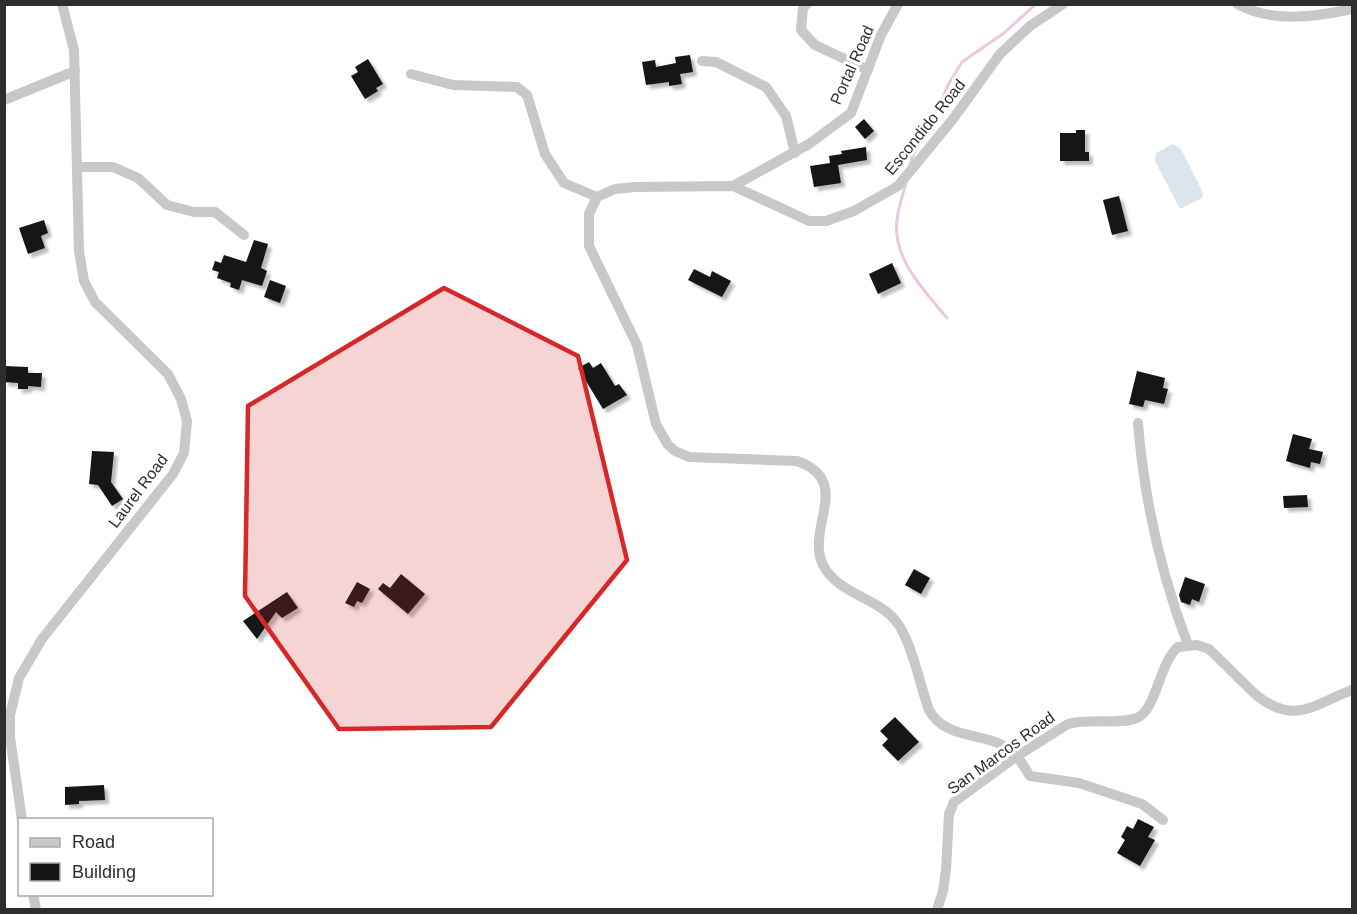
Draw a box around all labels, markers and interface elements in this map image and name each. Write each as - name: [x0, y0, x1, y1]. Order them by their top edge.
- street label: Portal Road: [827, 23, 877, 107]
- street label: Escondido Road: [881, 76, 969, 178]
- street label: Laurel Road: [105, 451, 171, 531]
- street label: San Marcos Road: [944, 708, 1058, 798]
- legend: [18, 818, 213, 896]
- text: Road: [72, 832, 115, 852]
- text: Building: [72, 862, 136, 882]

